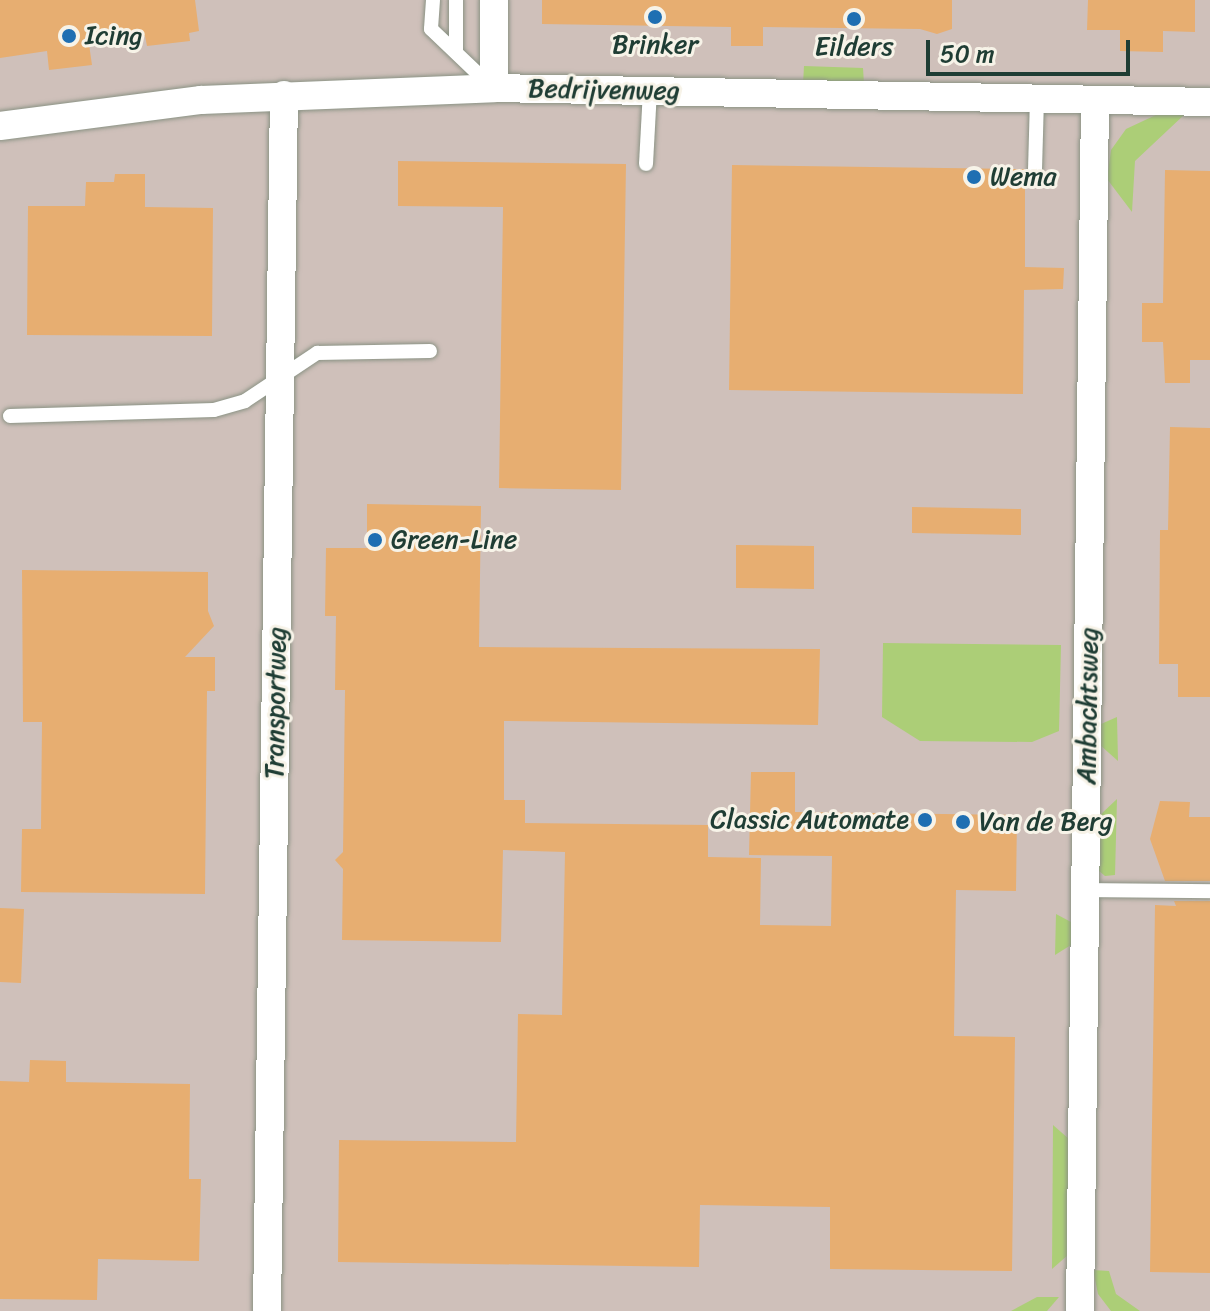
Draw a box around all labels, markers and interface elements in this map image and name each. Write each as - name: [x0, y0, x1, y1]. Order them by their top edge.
- marker: Brinker: [646, 8, 664, 26]
- marker: Eilders: [845, 10, 863, 28]
- place label: Icing: [85, 20, 143, 52]
- scale bar: [930, 24, 1134, 74]
- marker: Icing: [60, 27, 78, 45]
- place label: Brinker: [612, 29, 698, 61]
- place label: Eilders: [815, 31, 893, 63]
- text: 50 m: [940, 33, 995, 75]
- street label: Bedrijvenweg: [528, 73, 680, 107]
- place label: Wema: [990, 161, 1056, 193]
- marker: Wema: [965, 168, 983, 186]
- place label: Green-Line: [391, 524, 517, 556]
- marker: Green-Line: [366, 531, 384, 549]
- street label: Transportweg: [259, 627, 293, 779]
- street label: Ambachtsweg: [1071, 627, 1105, 785]
- place label: Classic Automate: [710, 804, 909, 836]
- place label: Van de Berg: [979, 806, 1114, 838]
- marker: Classic Automate: [916, 811, 934, 829]
- marker: Van de Berg: [954, 813, 972, 831]

